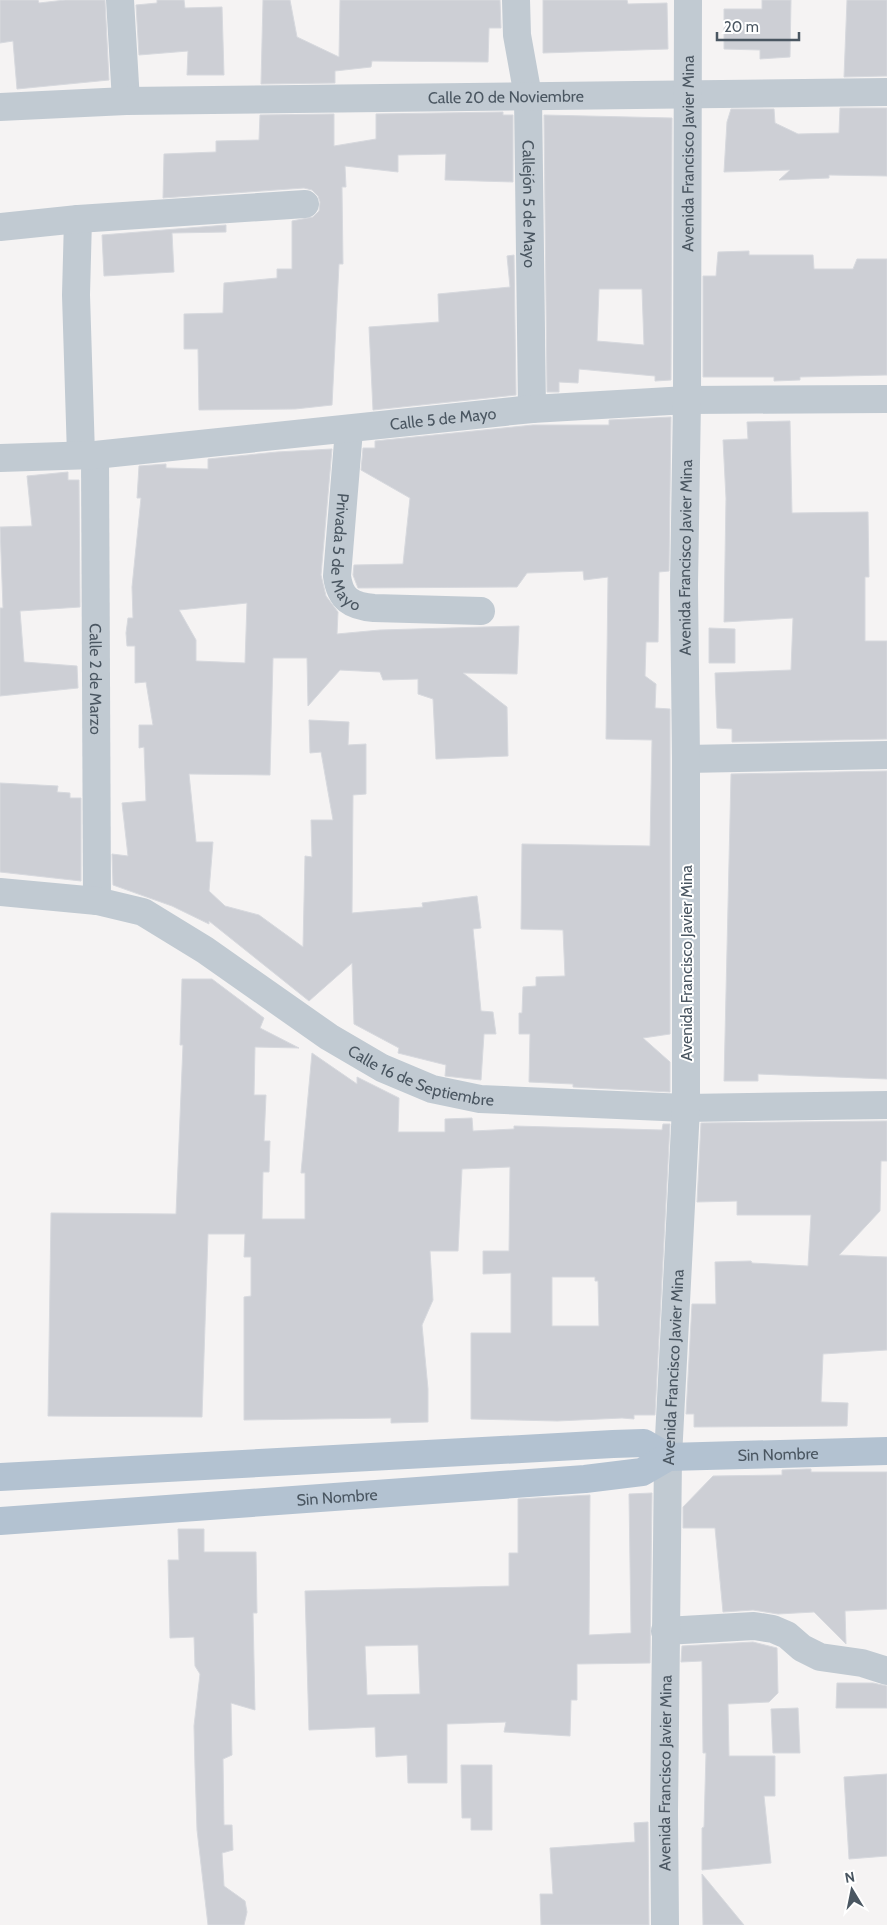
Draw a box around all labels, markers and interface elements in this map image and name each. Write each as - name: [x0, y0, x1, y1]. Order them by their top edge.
- scale bar: [717, 10, 800, 42]
- text: 20 m: [724, 18, 759, 36]
- street label: Avenida Francisco Javier Mina: [678, 55, 698, 252]
- street label: Calle 20 de Noviembre: [428, 87, 584, 107]
- street label: Callejón 5 de Mayo: [519, 140, 539, 268]
- street label: Calle 5 de Mayo: [389, 404, 497, 434]
- street label: Avenida Francisco Javier Mina: [675, 459, 696, 656]
- street label: Privada 5 de Mayo: [327, 492, 363, 615]
- street label: Calle 2 de Marzo: [86, 623, 105, 735]
- street label: Avenida Francisco Javier Mina: [677, 865, 696, 1061]
- street label: Calle 16 de Septiembre: [344, 1041, 494, 1110]
- street label: Avenida Francisco Javier Mina: [659, 1268, 688, 1465]
- street label: Sin Nombre: [737, 1444, 819, 1465]
- street label: Sin Nombre: [296, 1485, 378, 1510]
- street label: Avenida Francisco Javier Mina: [655, 1674, 676, 1871]
- north arrow: [827, 1865, 877, 1915]
- text: N: [843, 1867, 856, 1887]

